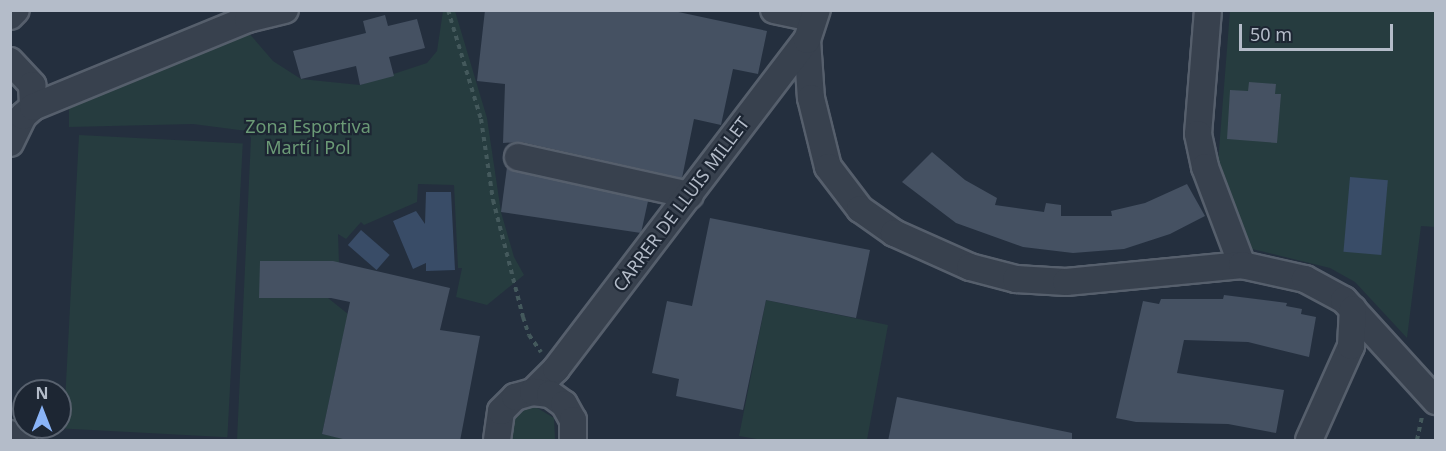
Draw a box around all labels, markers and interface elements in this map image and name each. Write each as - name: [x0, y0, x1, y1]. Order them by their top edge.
- scale bar: [1242, 12, 1396, 50]
- text: 50 m: [1250, 22, 1292, 46]
- street label: CARRER DE LLUIS MILLET: [608, 113, 754, 295]
- park label: Zona Esportiva Martí i Pol: [245, 116, 371, 158]
- north arrow: [12, 379, 72, 439]
- text: N: [35, 382, 49, 404]

